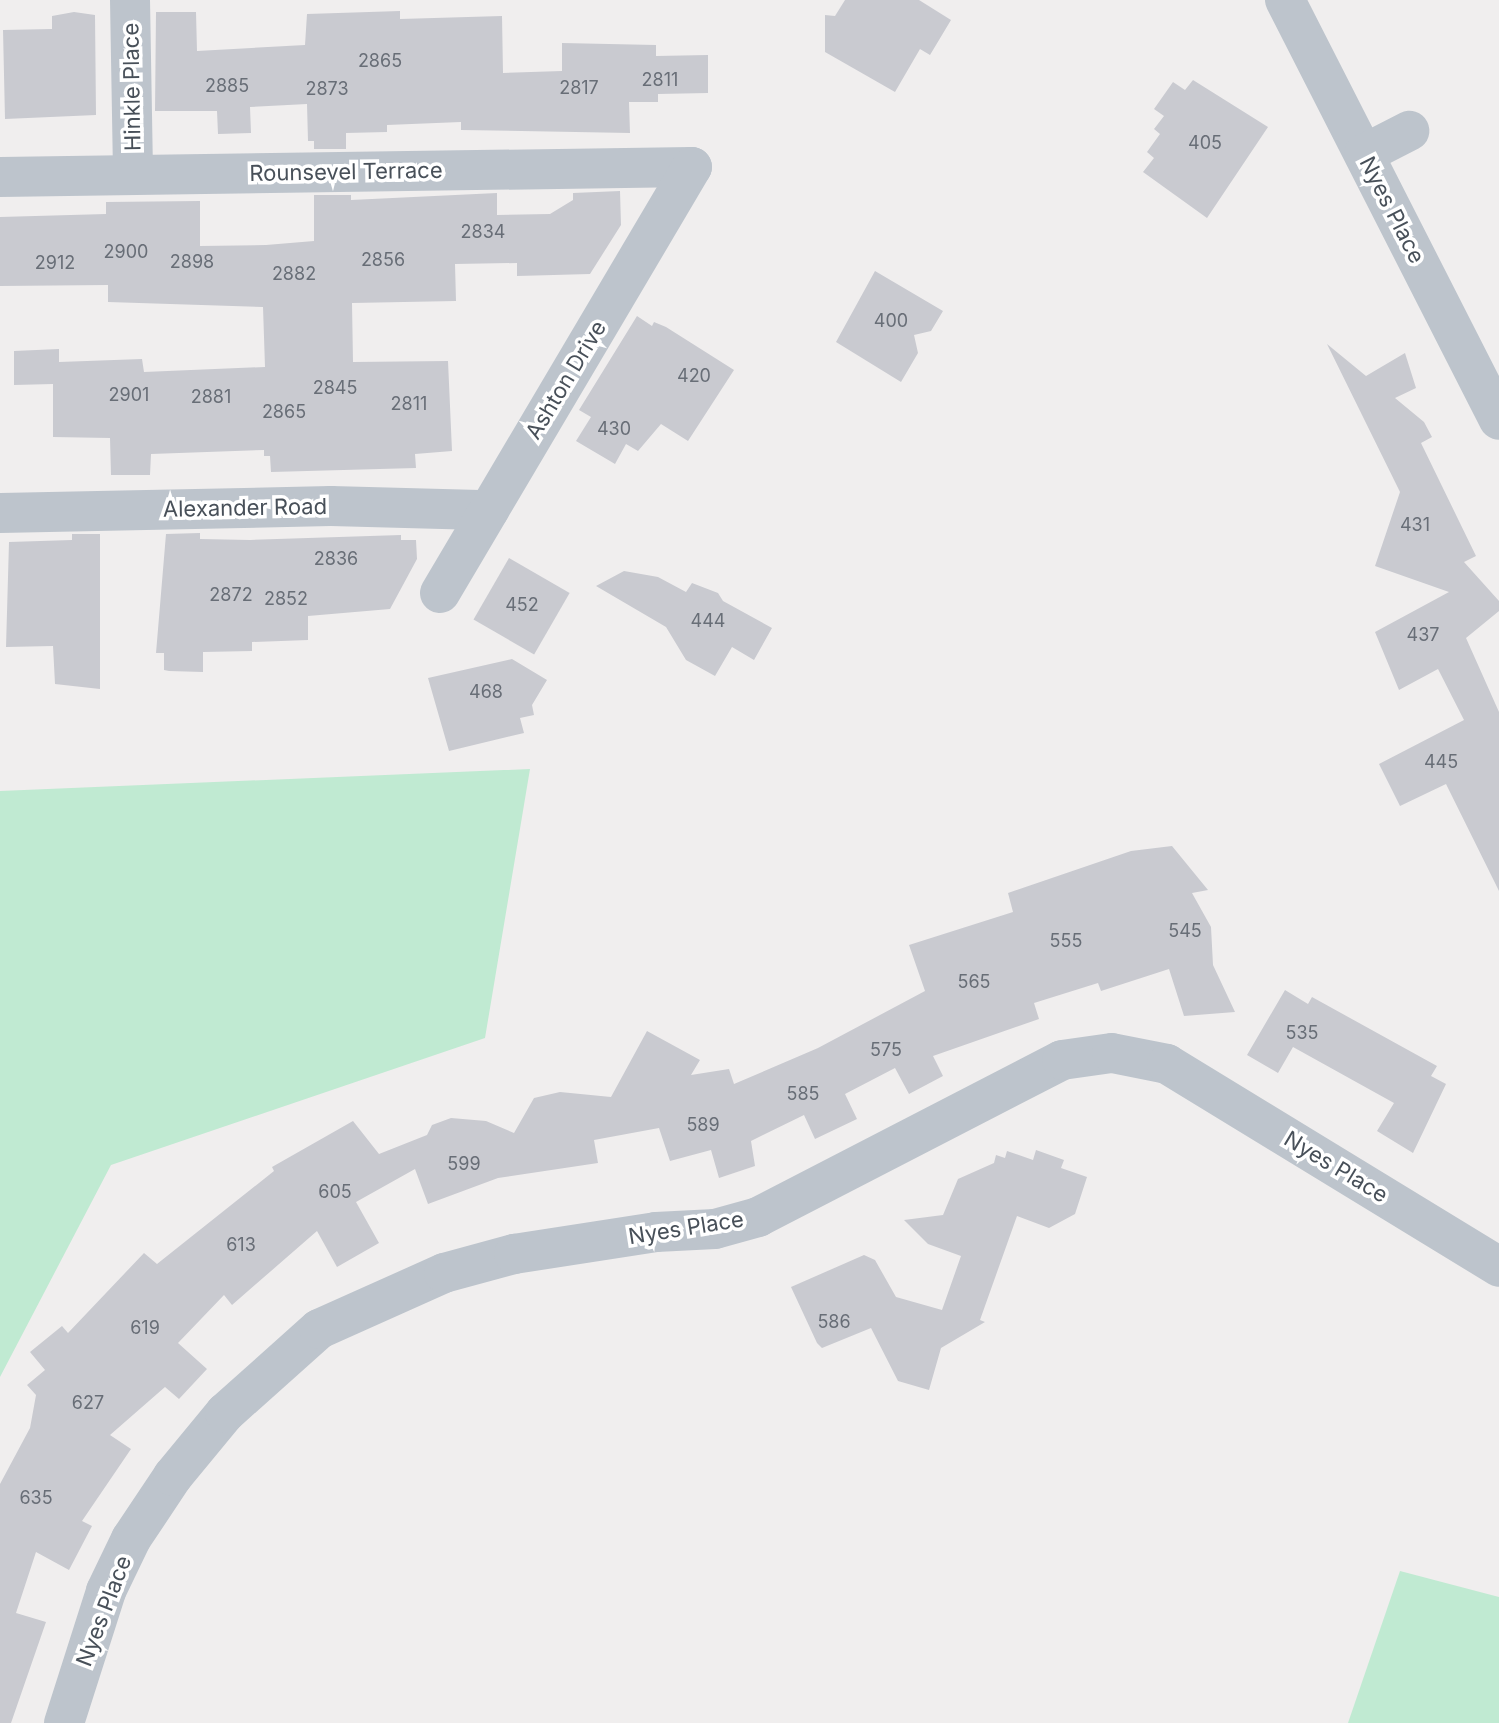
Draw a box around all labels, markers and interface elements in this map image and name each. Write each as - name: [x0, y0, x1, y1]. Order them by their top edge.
- street label: Hinkle Place: [118, 23, 146, 151]
- house number: 2865: [358, 50, 402, 72]
- house number: 2811: [642, 69, 678, 91]
- house number: 2885: [205, 75, 249, 97]
- house number: 2817: [559, 77, 599, 99]
- house number: 2873: [305, 78, 349, 100]
- house number: 405: [1188, 132, 1222, 154]
- street label: Nyes Place: [1354, 152, 1430, 268]
- street label: Rounsevel Terrace: [249, 157, 443, 187]
- house number: 2834: [461, 221, 505, 243]
- house number: 2900: [104, 241, 148, 263]
- house number: 2856: [361, 249, 405, 271]
- house number: 2898: [170, 251, 214, 273]
- house number: 2912: [35, 252, 75, 274]
- house number: 2882: [272, 263, 316, 285]
- house number: 400: [874, 310, 908, 332]
- street label: Ashton Drive: [520, 316, 612, 444]
- house number: 420: [677, 365, 711, 387]
- house number: 2845: [313, 377, 357, 399]
- house number: 2901: [109, 384, 149, 406]
- house number: 2881: [191, 386, 231, 408]
- house number: 2811: [391, 393, 427, 415]
- house number: 2865: [262, 401, 306, 423]
- house number: 430: [597, 418, 631, 440]
- street label: Alexander Road: [163, 493, 327, 523]
- house number: 431: [1400, 514, 1430, 536]
- house number: 2836: [314, 548, 358, 570]
- house number: 2872: [209, 584, 253, 606]
- house number: 2852: [264, 588, 308, 610]
- house number: 452: [505, 594, 539, 616]
- house number: 444: [691, 610, 725, 632]
- house number: 437: [1407, 624, 1439, 646]
- house number: 468: [469, 681, 503, 703]
- house number: 445: [1424, 751, 1458, 773]
- house number: 545: [1168, 920, 1202, 942]
- house number: 555: [1050, 930, 1082, 952]
- house number: 565: [957, 971, 991, 993]
- house number: 535: [1285, 1022, 1319, 1044]
- house number: 575: [870, 1039, 902, 1061]
- house number: 585: [786, 1083, 820, 1105]
- house number: 589: [686, 1114, 720, 1136]
- street label: Nyes Place: [1279, 1126, 1393, 1208]
- house number: 599: [447, 1153, 481, 1175]
- house number: 605: [318, 1181, 352, 1203]
- street label: Nyes Place: [626, 1206, 746, 1250]
- house number: 613: [226, 1234, 256, 1256]
- house number: 586: [817, 1311, 851, 1333]
- house number: 619: [130, 1317, 160, 1339]
- house number: 627: [72, 1392, 104, 1414]
- house number: 635: [19, 1487, 53, 1509]
- street label: Nyes Place: [71, 1552, 137, 1670]

